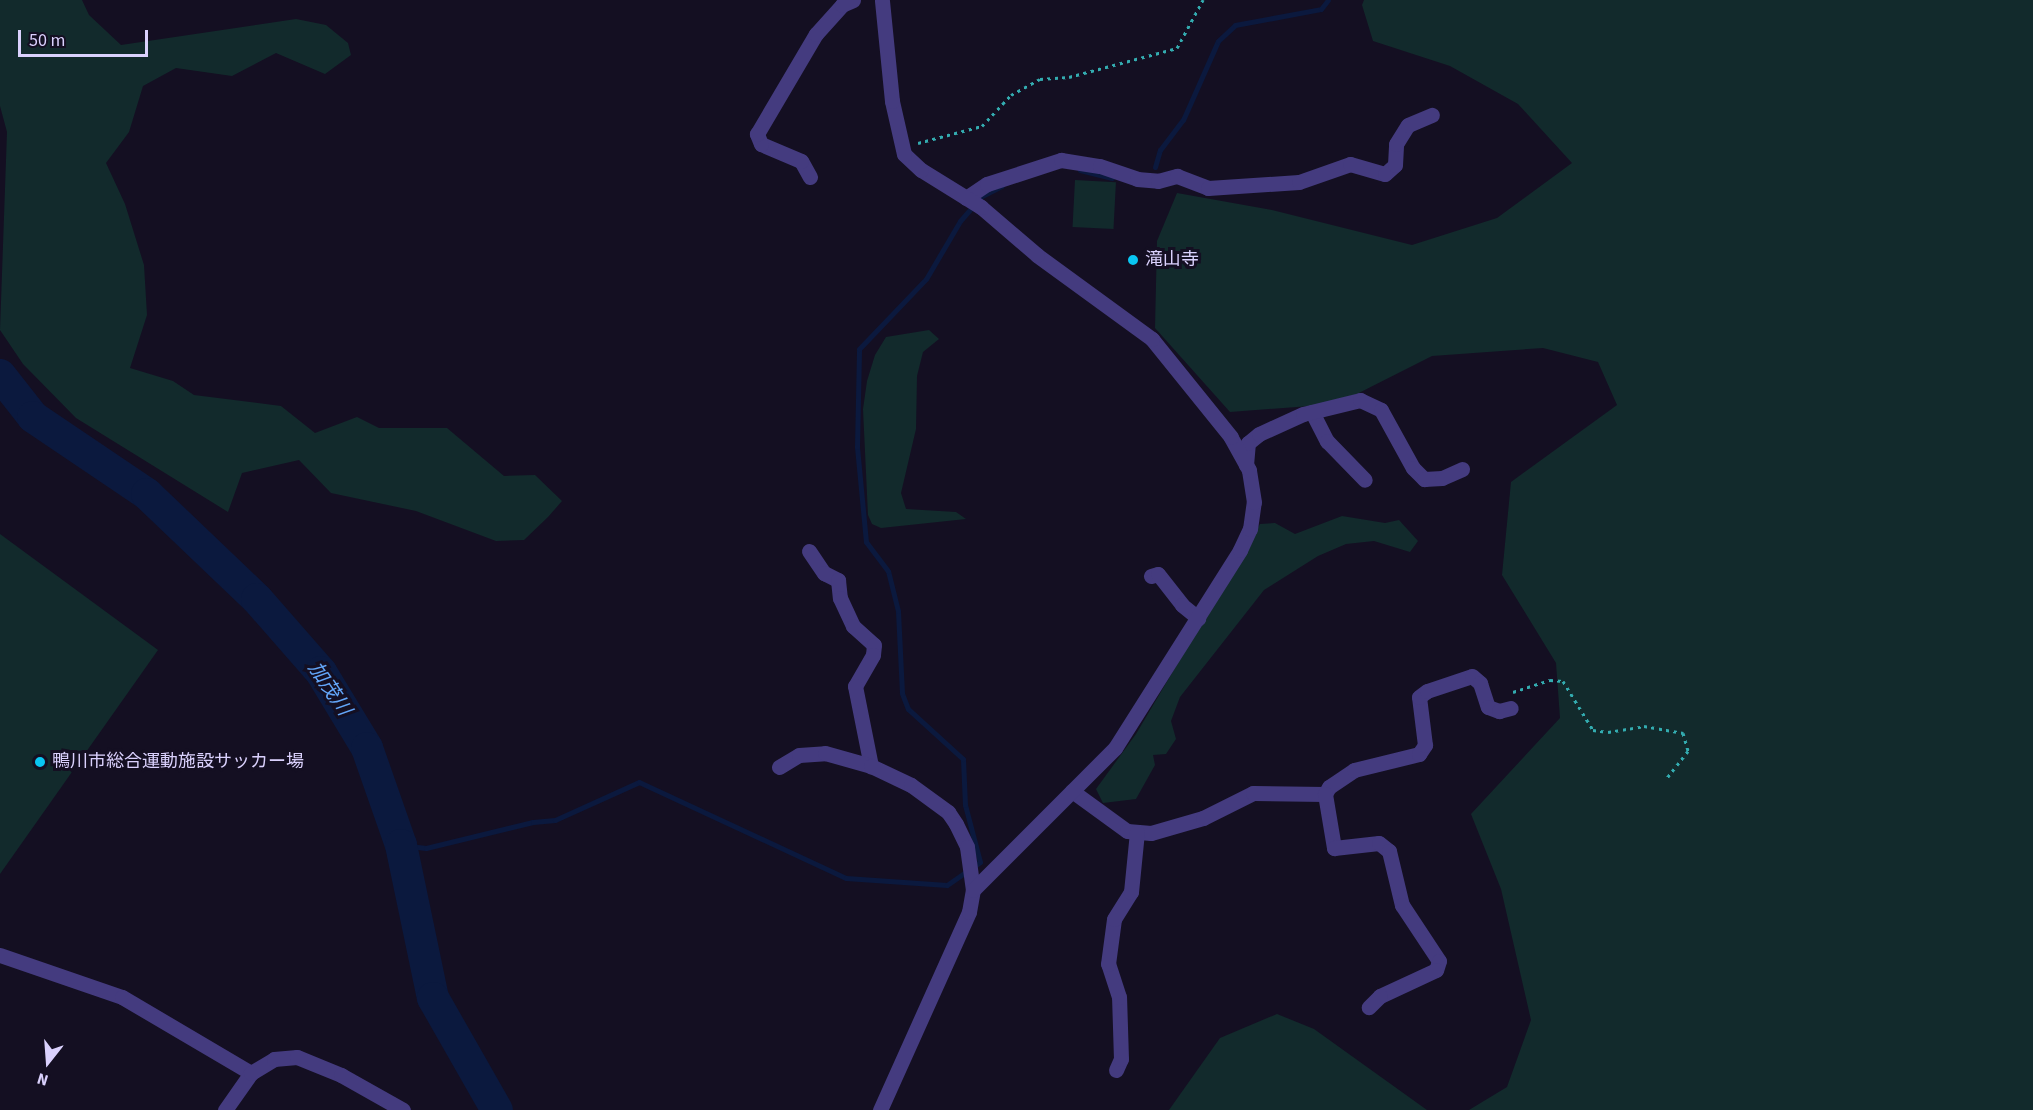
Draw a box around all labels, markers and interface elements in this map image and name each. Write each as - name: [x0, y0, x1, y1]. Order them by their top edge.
- scale bar: [21, 18, 152, 56]
- text: 50 m: [29, 28, 65, 53]
- place label: 滝山寺: [1145, 249, 1199, 271]
- marker: 滝山寺: [1126, 253, 1140, 267]
- water label: 加茂川: [302, 657, 356, 721]
- place label: 鴨川市総合運動施設サッカー場: [52, 751, 304, 773]
- marker: 鴨川市総合運動施設サッカー場: [33, 755, 47, 769]
- north arrow: [18, 1032, 78, 1092]
- text: N: [34, 1067, 51, 1091]

